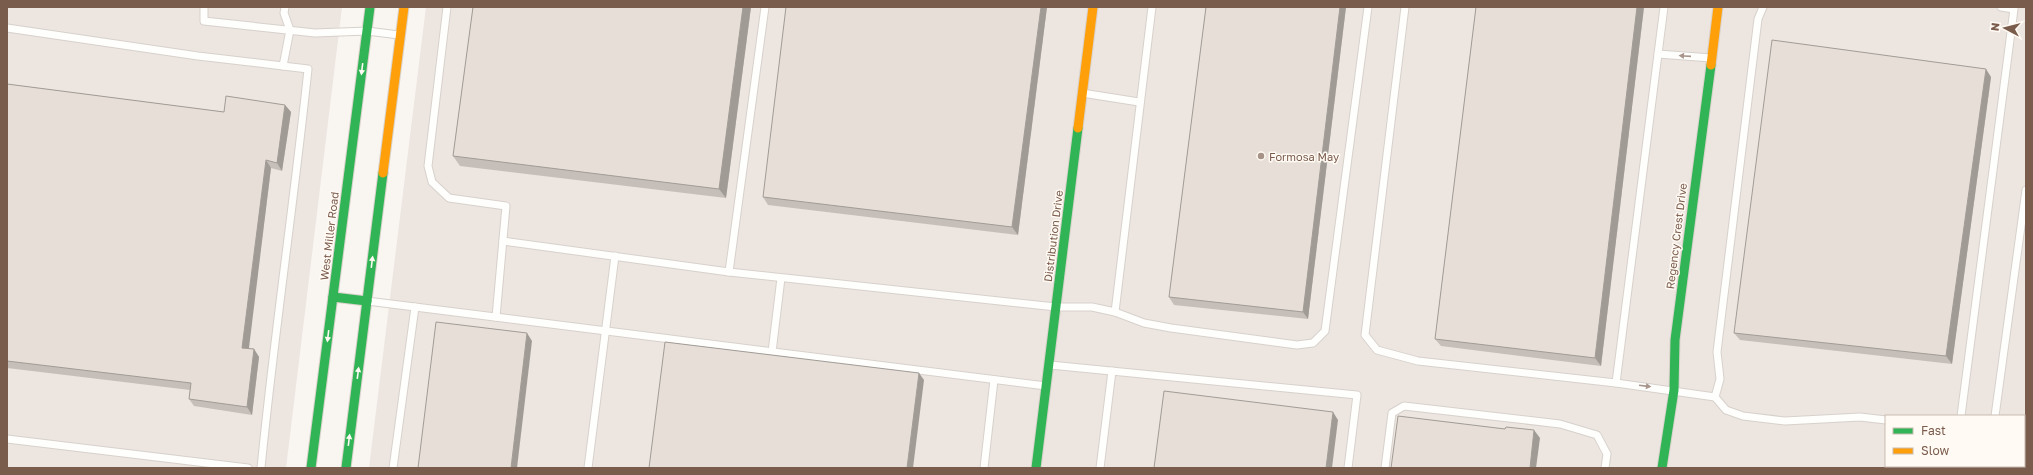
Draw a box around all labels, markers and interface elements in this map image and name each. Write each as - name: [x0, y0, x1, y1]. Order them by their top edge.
- north arrow: [1985, 8, 2025, 48]
- text: N: [1988, 22, 2002, 32]
- one-way arrow: [1679, 52, 1691, 59]
- one-way arrow: [359, 63, 365, 75]
- place label: Formosa May: [1269, 150, 1339, 163]
- marker: Formosa May: [1256, 151, 1266, 161]
- street label: Regency Crest Drive: [1663, 182, 1689, 290]
- street label: Distribution Drive: [1041, 189, 1065, 283]
- street label: West Miller Road: [317, 191, 341, 281]
- one-way arrow: [369, 256, 375, 268]
- one-way arrow: [325, 329, 331, 342]
- one-way arrow: [355, 367, 361, 379]
- one-way arrow: [1639, 383, 1651, 390]
- legend: [1885, 415, 2025, 467]
- text: Fast: [1921, 423, 1946, 438]
- one-way arrow: [346, 434, 353, 446]
- text: Slow: [1921, 443, 1949, 458]

